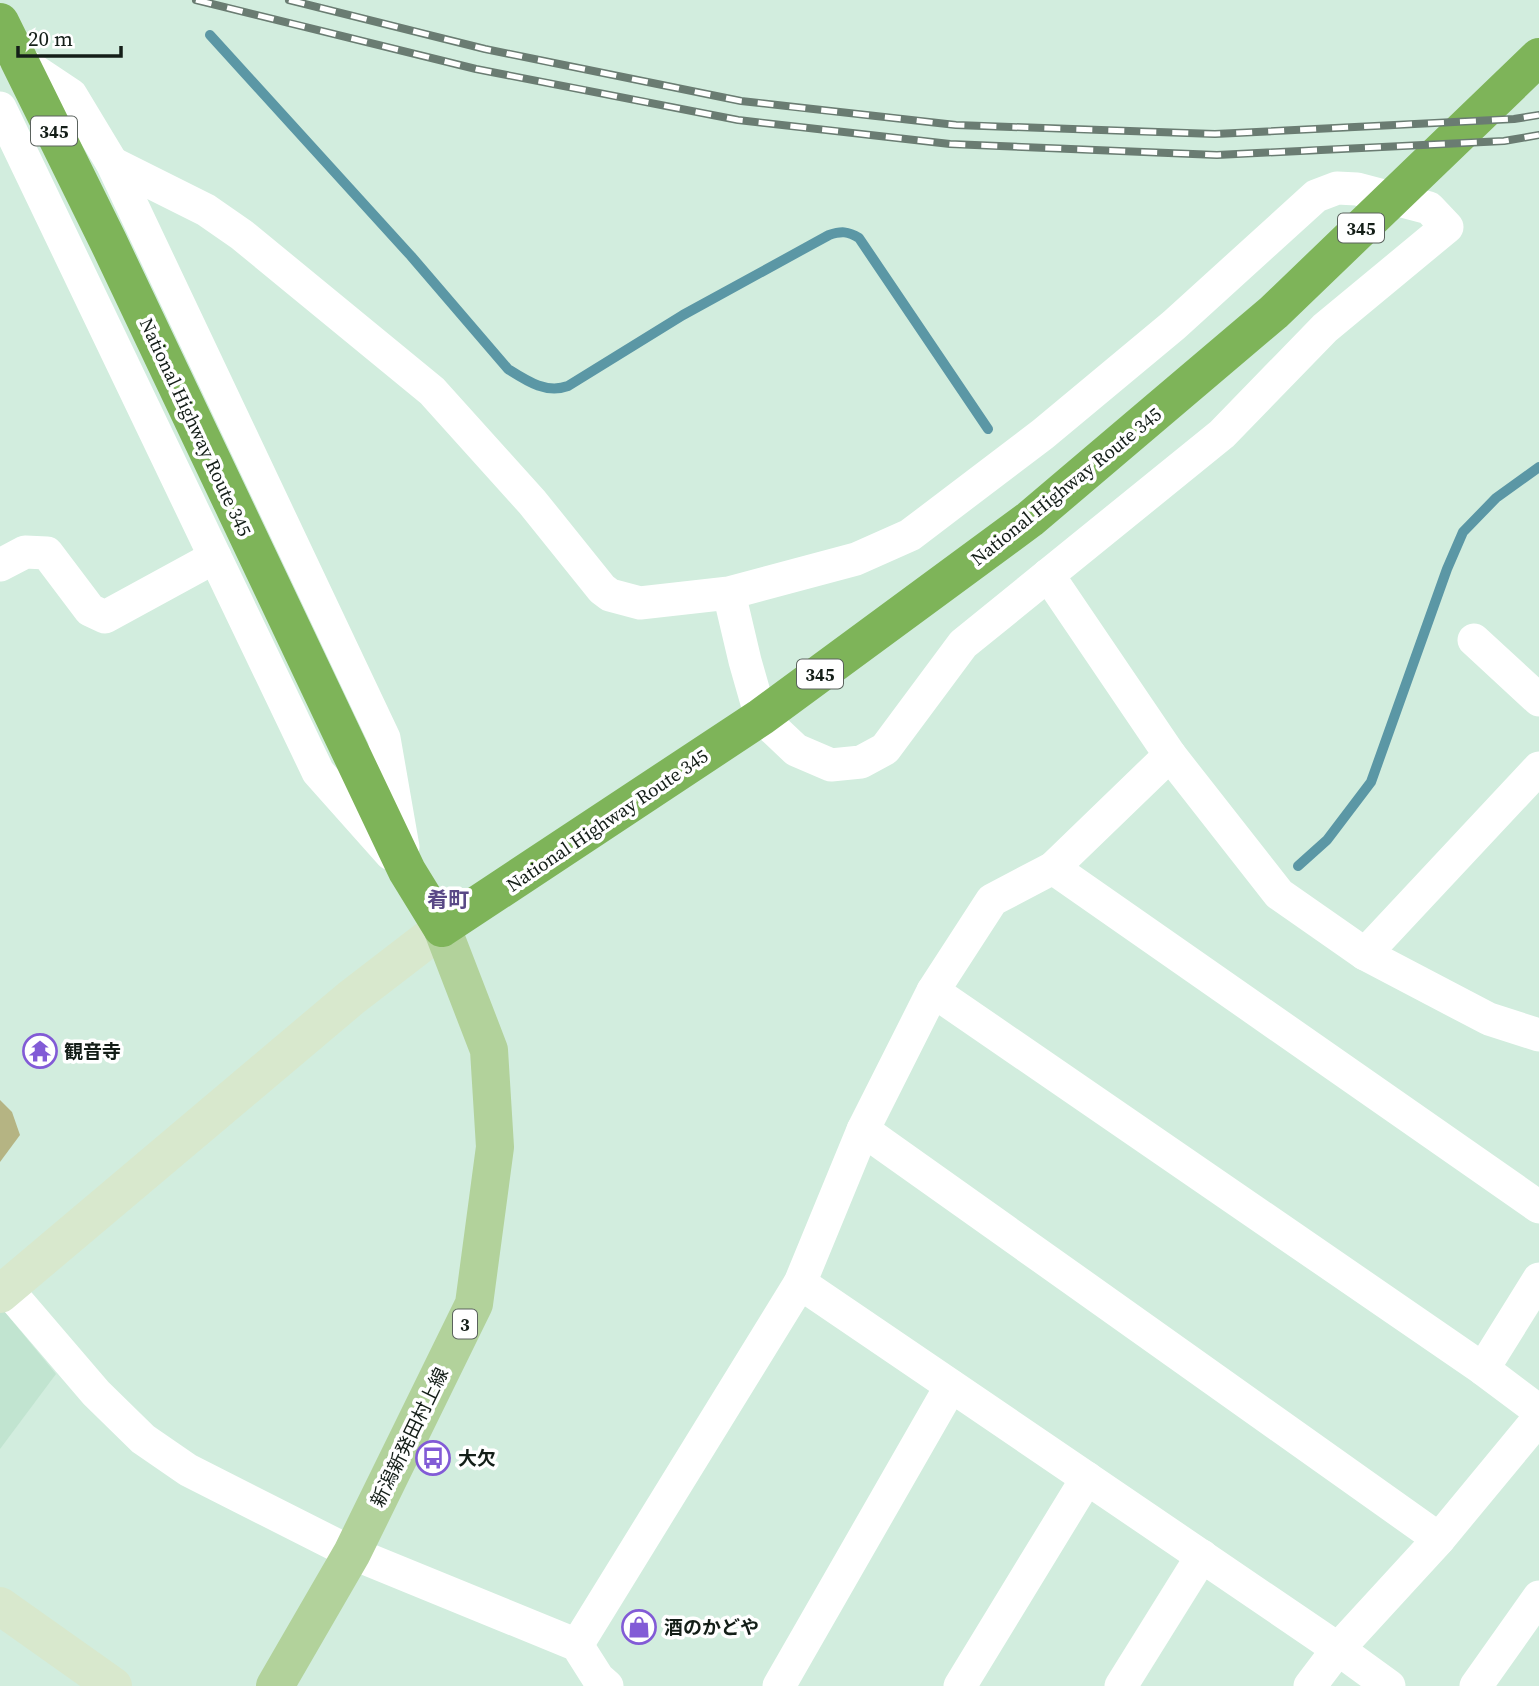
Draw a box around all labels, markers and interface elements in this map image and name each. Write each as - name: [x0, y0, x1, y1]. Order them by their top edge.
- scale bar: [18, 14, 121, 58]
- text: 20 m: [28, 24, 73, 53]
- road number: 345: [31, 116, 77, 146]
- road number: 345: [1338, 213, 1384, 242]
- street label: National Highway Route 345: [134, 314, 258, 540]
- street label: National Highway Route 345: [965, 401, 1167, 571]
- road number: 345: [797, 660, 843, 688]
- street label: National Highway Route 345: [501, 743, 713, 897]
- district label: 肴町: [427, 885, 469, 914]
- temple icon: 観音寺: [21, 1032, 59, 1070]
- place label: 観音寺: [64, 1038, 121, 1064]
- road number: 3: [453, 1310, 477, 1338]
- street label: 新潟新発田村上線: [364, 1363, 454, 1511]
- bus stop icon: 大欠: [414, 1439, 452, 1477]
- place label: 大欠: [458, 1445, 496, 1471]
- shop icon: 酒のかどや: [620, 1608, 658, 1646]
- place label: 酒のかどや: [664, 1614, 759, 1640]

